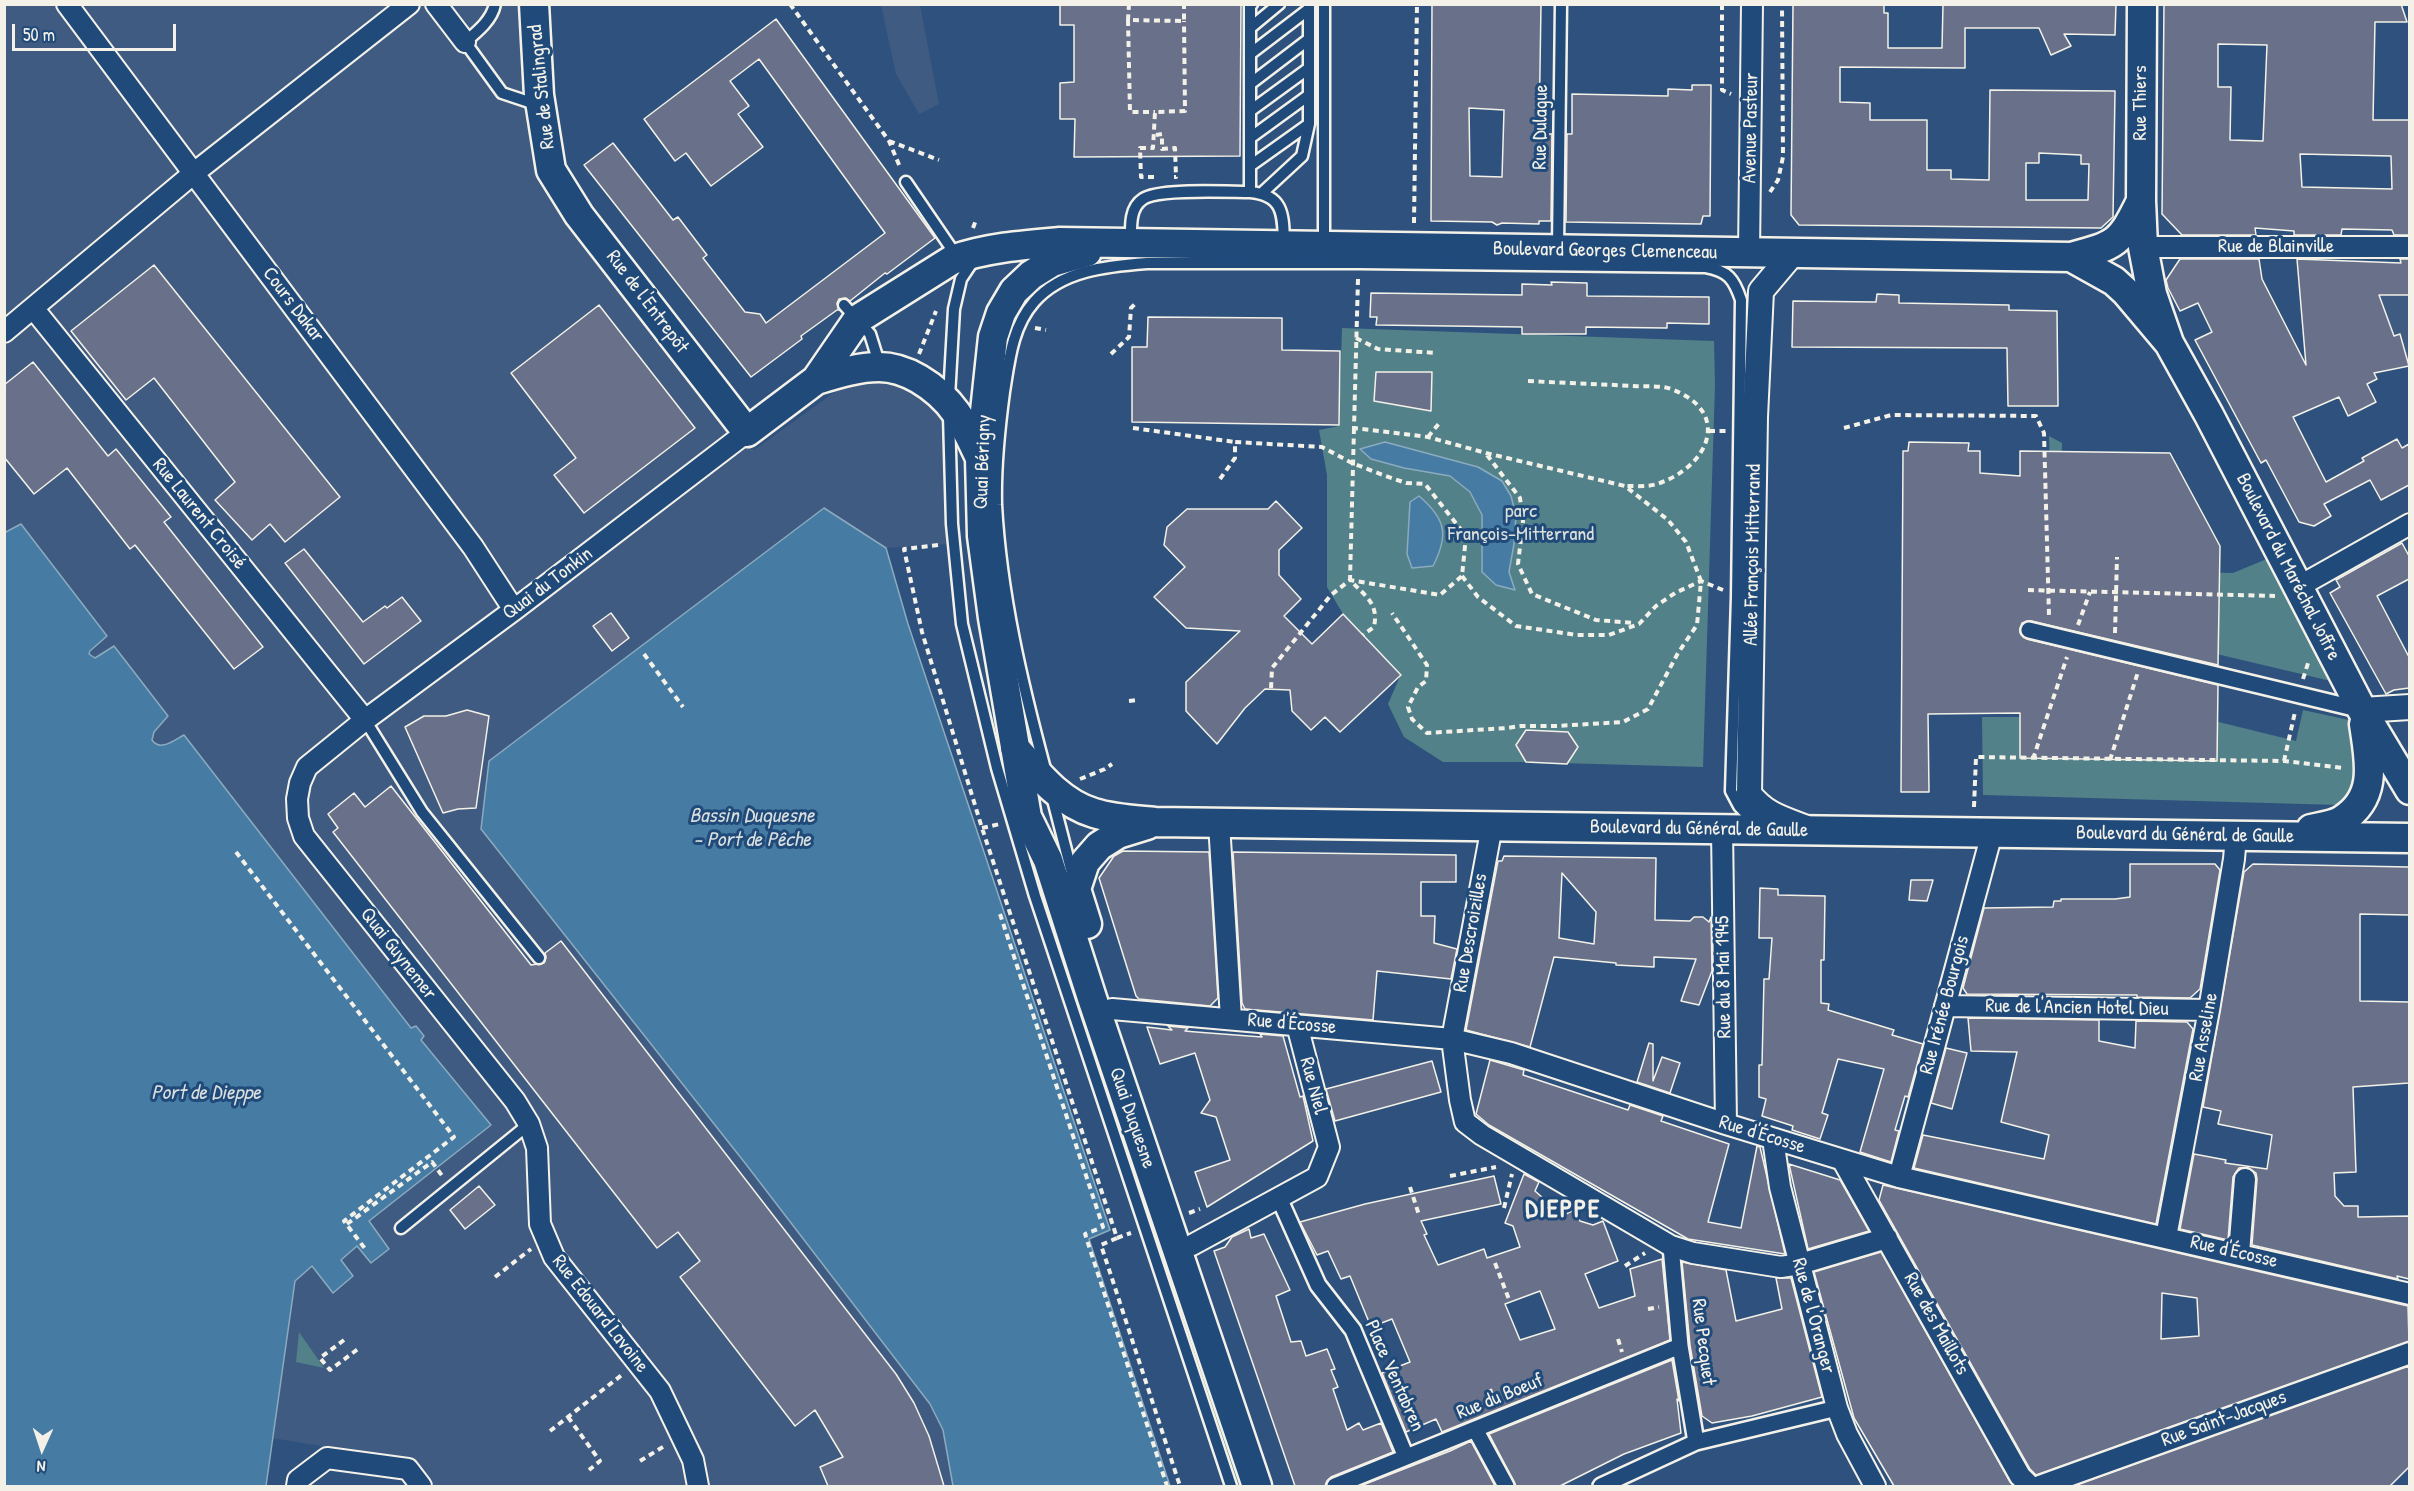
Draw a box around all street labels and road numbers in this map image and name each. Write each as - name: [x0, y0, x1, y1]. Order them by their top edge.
- street label: Rue de Stalingrad: [524, 24, 560, 150]
- street label: Rue Thiers: [2129, 65, 2153, 141]
- street label: Avenue Pasteur: [1738, 72, 1764, 184]
- street label: Rue Dulague: [1528, 84, 1554, 170]
- street label: Rue de Blainville: [2218, 235, 2334, 259]
- street label: Boulevard Georges Clemenceau: [1493, 237, 1717, 265]
- street label: Rue de l'Entrepôt: [601, 246, 693, 358]
- street label: Cours Dakar: [257, 263, 329, 347]
- street label: Quai Bérigny: [969, 414, 997, 510]
- street label: Rue Laurent Croisé: [147, 454, 251, 574]
- street label: Allée François Mitterrand: [1739, 464, 1767, 646]
- street label: Boulevard du Maréchal Joffre: [2230, 469, 2346, 665]
- street label: Quai du Tonkin: [498, 542, 598, 626]
- street label: Boulevard du Général de Gaulle: [1590, 815, 1808, 843]
- street label: Boulevard du Général de Gaulle: [2076, 821, 2294, 849]
- street label: Rue Descroizilles: [1449, 872, 1493, 994]
- street label: Quai Guynemer: [355, 903, 441, 1005]
- street label: Rue du 8 Mai 1945: [1711, 915, 1737, 1039]
- street label: Rue Irénée Bourgois: [1915, 933, 1975, 1077]
- street label: Rue Asseline: [2184, 991, 2224, 1083]
- street label: Rue de l'Ancien Hotel Dieu: [1985, 994, 2169, 1022]
- street label: Rue d'Écosse: [1247, 1008, 1337, 1040]
- street label: Rue Niel: [1294, 1055, 1332, 1117]
- street label: Quai Duquesne: [1103, 1064, 1161, 1172]
- street label: Rue d'Écosse: [1716, 1111, 1808, 1159]
- street label: Rue d'Écosse: [2188, 1230, 2280, 1274]
- street label: Rue Edouard Lavoine: [546, 1250, 654, 1378]
- street label: Rue de l'Oranger: [1786, 1255, 1840, 1377]
- street label: Rue des Maillots: [1898, 1269, 1974, 1379]
- street label: Rue Pecquet: [1686, 1297, 1720, 1387]
- street label: Place Ventabren: [1359, 1317, 1429, 1435]
- street label: Rue du Boeuf: [1453, 1369, 1547, 1425]
- street label: Rue Saint-Jacques: [2158, 1385, 2290, 1453]

